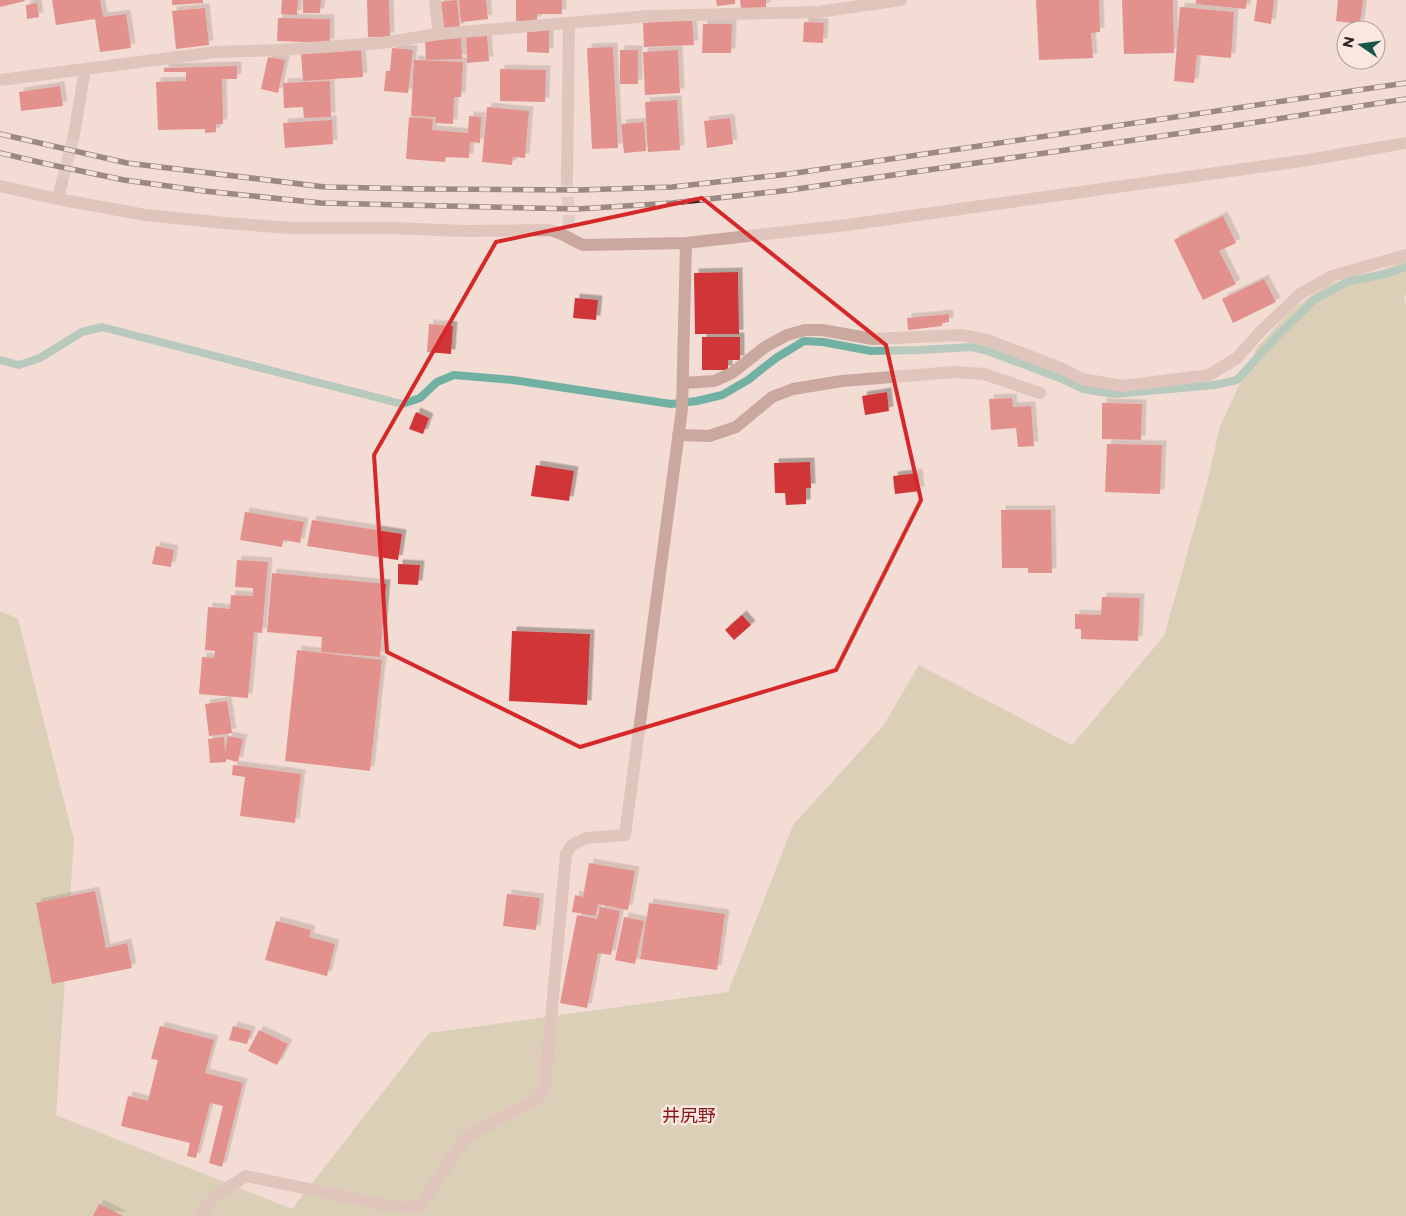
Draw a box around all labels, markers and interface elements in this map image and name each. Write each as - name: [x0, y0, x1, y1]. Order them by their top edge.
- north arrow: [1336, 20, 1386, 70]
- text: N: [1338, 35, 1358, 50]
- district label: 井尻野: [662, 1105, 716, 1127]

